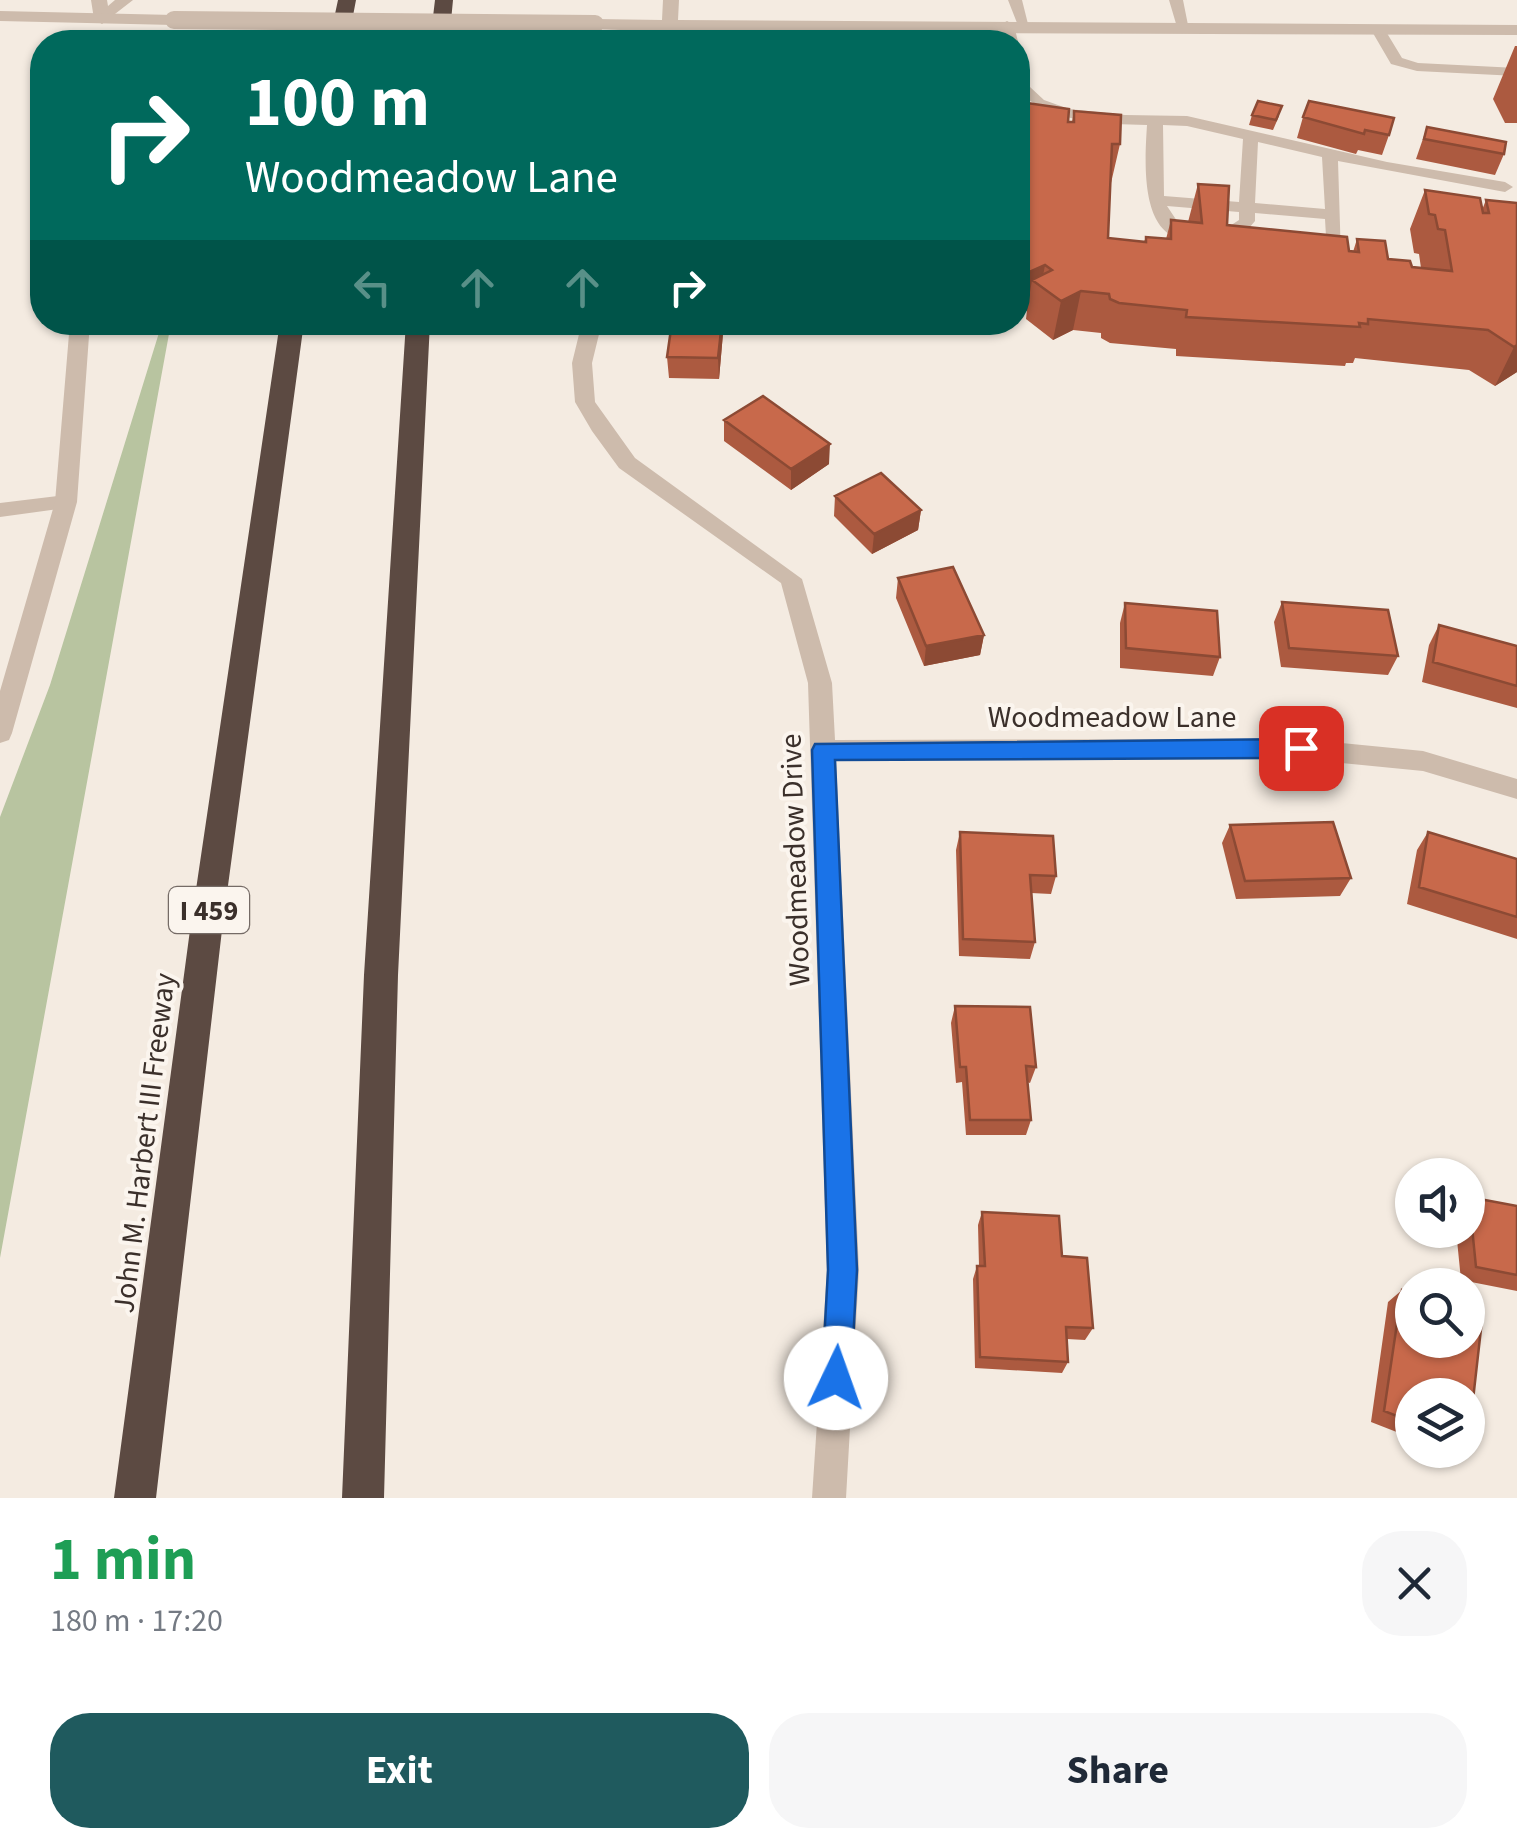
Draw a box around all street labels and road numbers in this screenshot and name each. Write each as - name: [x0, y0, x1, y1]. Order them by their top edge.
- street label: Woodmeadow Lane: [988, 696, 1236, 739]
- street label: Woodmeadow Drive: [770, 733, 821, 987]
- road number: I 459: [169, 887, 249, 933]
- street label: John M. Harbert III Freeway: [102, 971, 187, 1315]

